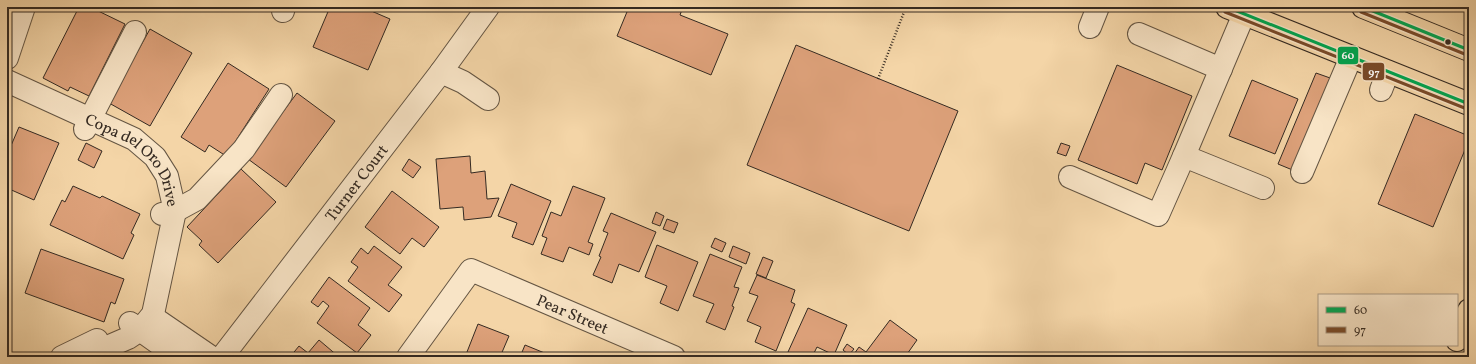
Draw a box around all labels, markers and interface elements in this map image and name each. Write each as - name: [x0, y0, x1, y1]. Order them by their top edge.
- unlabelled marker: [1443, 37, 1453, 47]
- line badge: 60: [1337, 46, 1359, 65]
- text: 60: [1342, 49, 1355, 64]
- line badge: 97: [1362, 62, 1385, 81]
- text: 97: [1368, 66, 1380, 81]
- street label: Copa del Oro Drive: [81, 109, 183, 209]
- street label: Turner Court: [321, 140, 395, 227]
- street label: Pear Street: [532, 290, 612, 341]
- legend: [1318, 294, 1458, 346]
- text: 60: [1354, 303, 1367, 319]
- text: 97: [1354, 323, 1366, 339]

